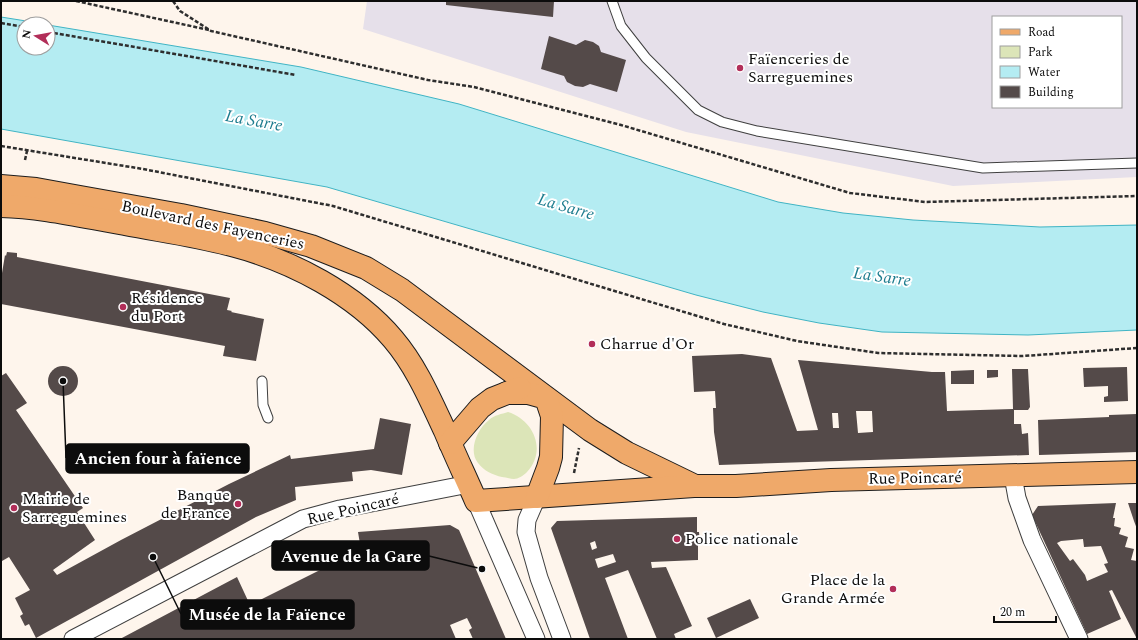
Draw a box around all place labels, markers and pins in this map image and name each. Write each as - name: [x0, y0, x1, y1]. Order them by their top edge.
- place label: Faïenceries de Sarreguemines: [748, 47, 853, 89]
- marker: Faïenceries de Sarreguemines: [735, 63, 745, 73]
- place label: Résidence du Port: [131, 286, 203, 328]
- marker: Résidence du Port: [118, 302, 128, 312]
- place label: Charrue d'Or: [600, 332, 694, 356]
- marker: Charrue d'Or: [587, 339, 597, 349]
- callout: Ancien four à faïence: [66, 444, 249, 473]
- place label: Banque de France: [161, 483, 230, 525]
- place label: Mairie de Sarreguemines: [22, 487, 127, 529]
- marker: Banque de France: [233, 499, 243, 509]
- marker: Mairie de Sarreguemines: [9, 503, 19, 513]
- place label: Police nationale: [685, 527, 798, 551]
- marker: Police nationale: [672, 534, 682, 544]
- callout: Avenue de la Gare: [272, 541, 429, 570]
- place label: Place de la Grande Armée: [781, 568, 885, 610]
- marker: Place de la Grande Armée: [888, 584, 898, 594]
- callout: Musée de la Faïence: [181, 600, 354, 629]

